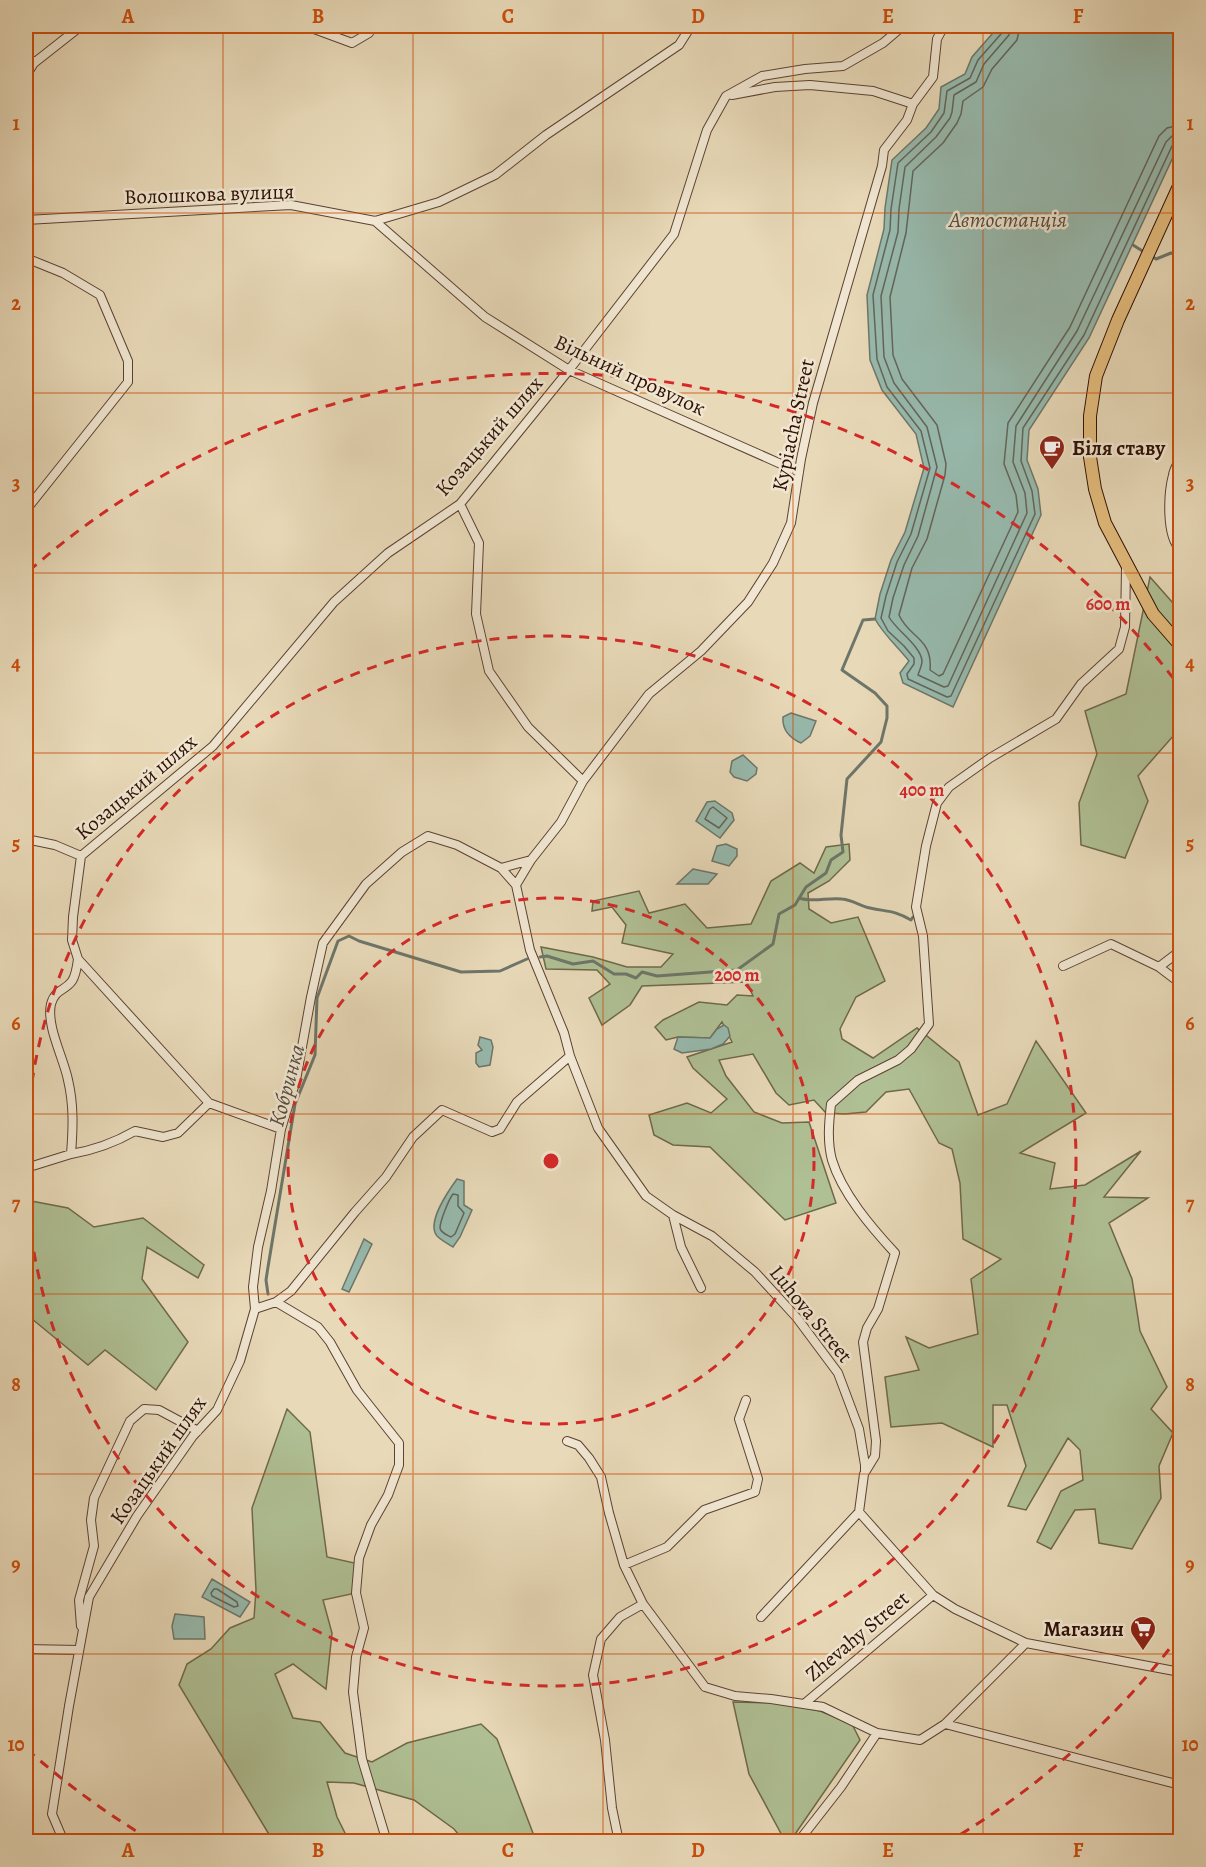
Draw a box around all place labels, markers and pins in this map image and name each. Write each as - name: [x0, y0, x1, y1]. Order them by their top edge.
- cafe icon: Біля ставу: [1037, 433, 1067, 471]
- place label: Біля ставу: [1072, 434, 1166, 462]
- centre of rings: [541, 1151, 561, 1171]
- supermarket icon: Магазин: [1128, 1614, 1158, 1652]
- place label: Магазин: [1044, 1615, 1124, 1643]

